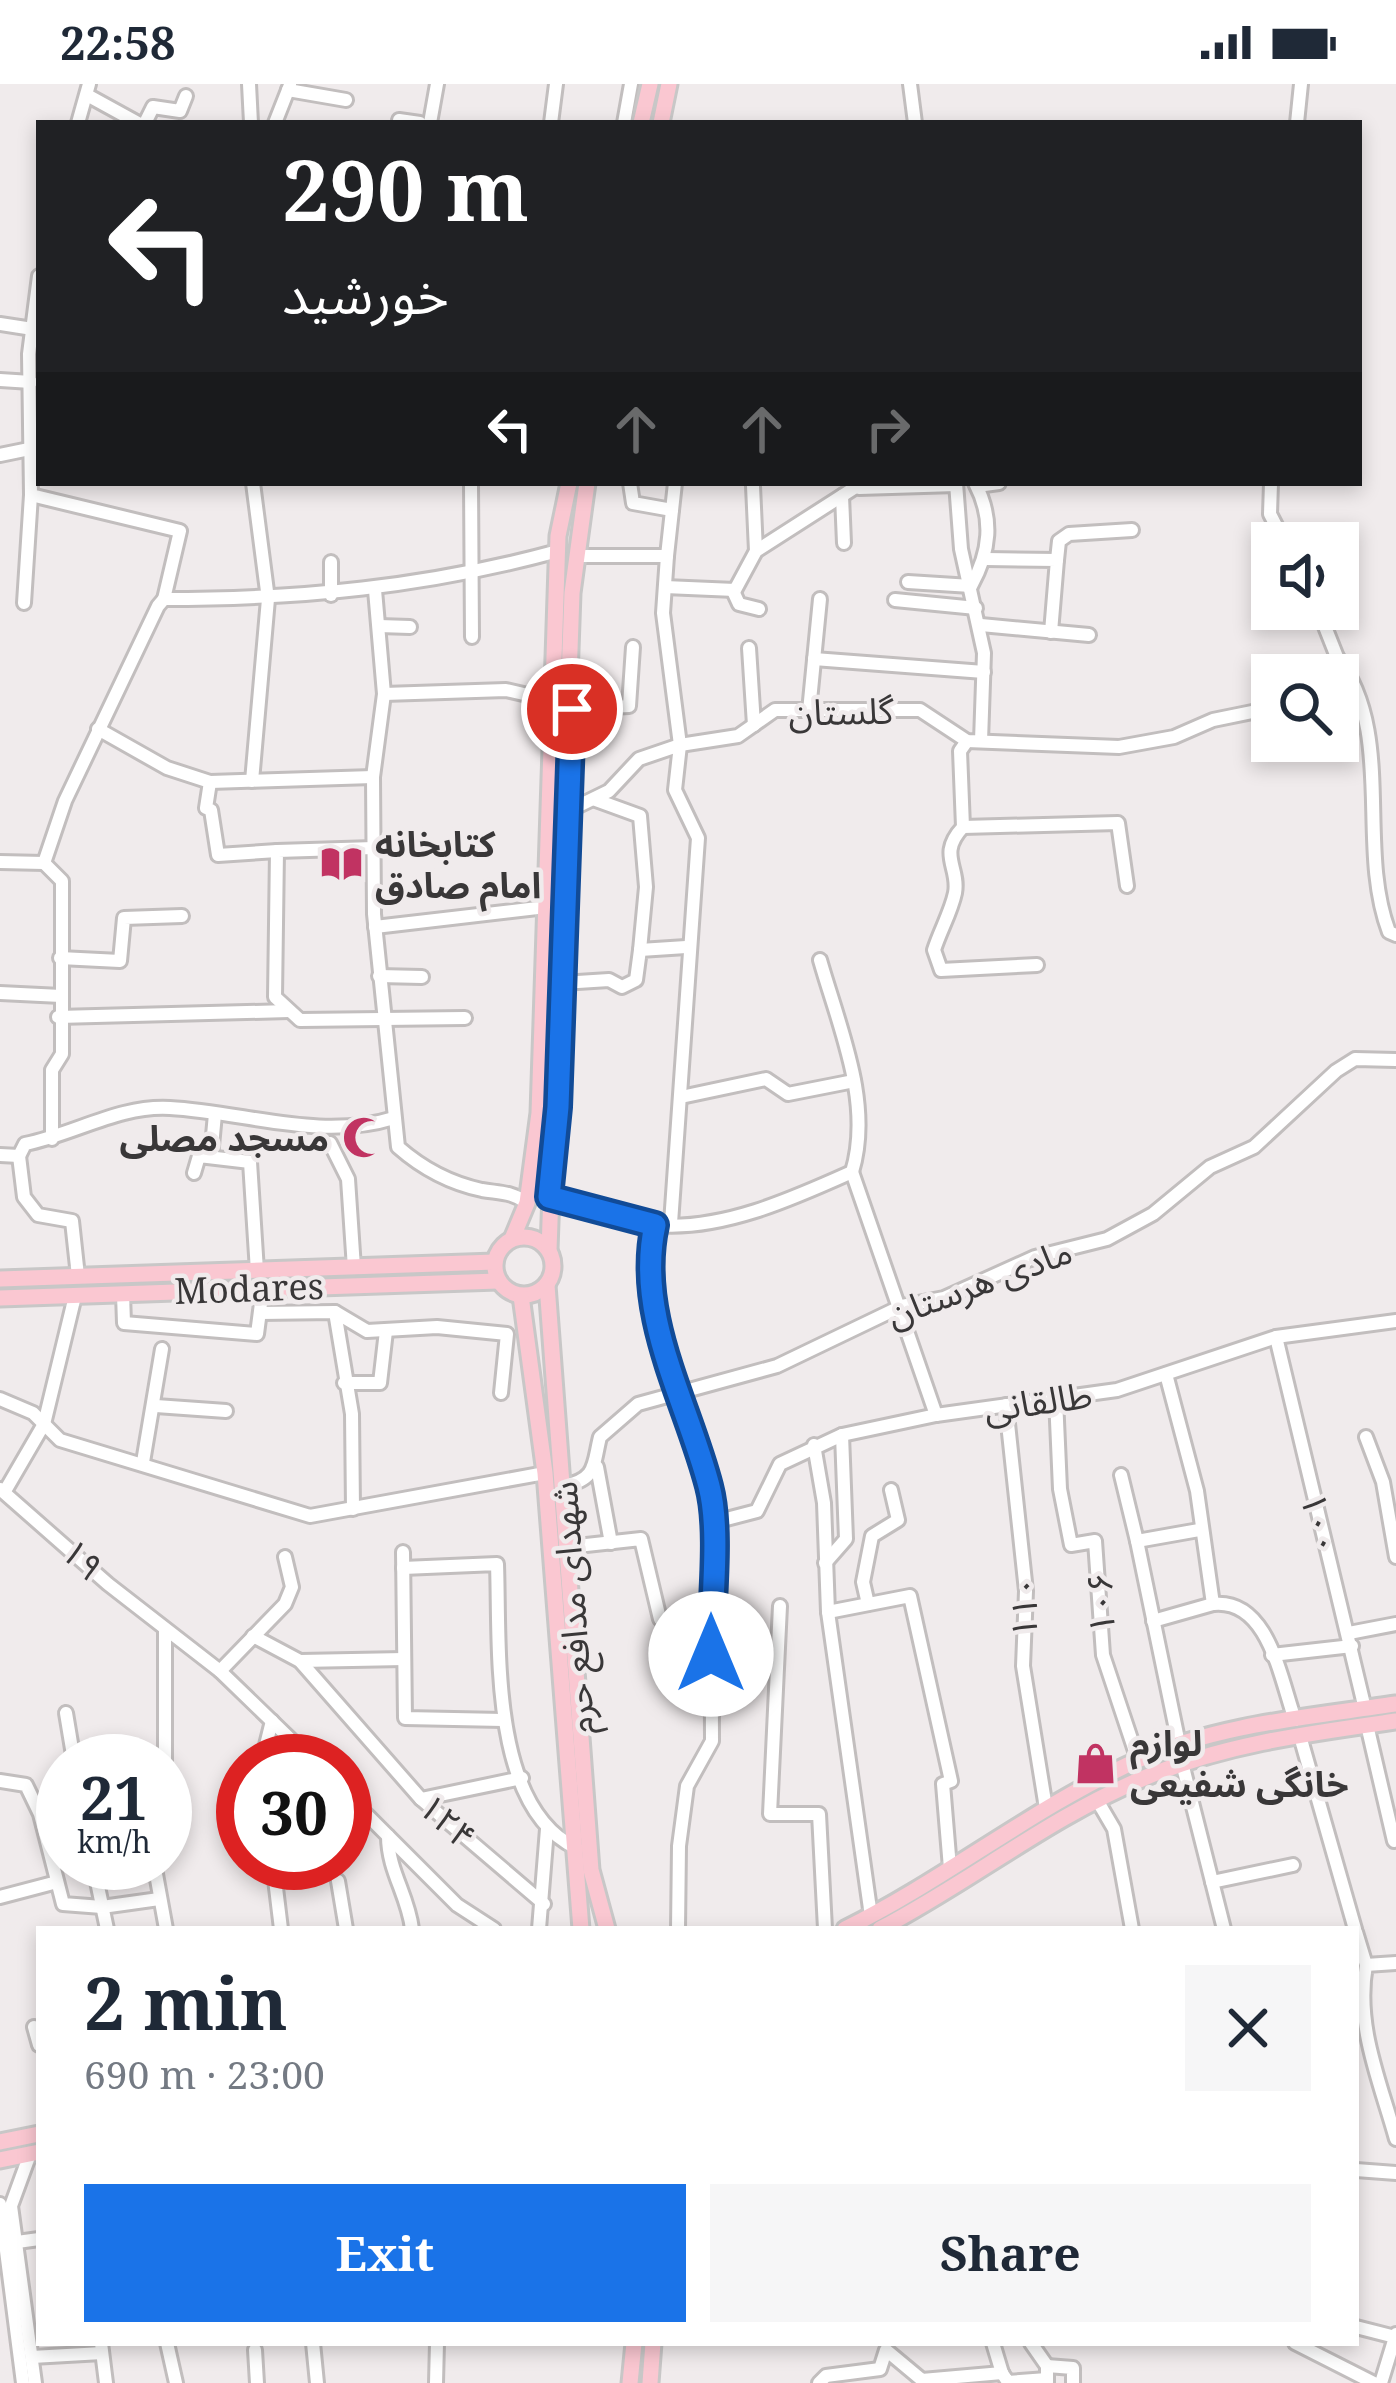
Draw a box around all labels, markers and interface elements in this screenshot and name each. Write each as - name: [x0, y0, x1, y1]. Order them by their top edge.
- text: 22:58: [60, 12, 175, 73]
- text: 290 m: [282, 131, 529, 246]
- icon: left: [84, 168, 240, 324]
- text: خورشید: [282, 256, 449, 330]
- icon: left: [477, 396, 543, 462]
- icon: ahead: [603, 396, 669, 462]
- icon: ahead: [729, 396, 795, 462]
- icon: right: [855, 396, 921, 462]
- map controls: [1251, 522, 1359, 762]
- button: sound: [1251, 522, 1359, 630]
- button: search: [1251, 654, 1359, 762]
- pin: [521, 658, 623, 760]
- icon: arrive: [539, 676, 605, 742]
- street label: گلستان: [788, 686, 895, 736]
- place label: کتابخانه امام صادق: [375, 819, 541, 912]
- library icon: کتابخانه امام صادق: [318, 841, 364, 887]
- place label: مسجد مصلی: [120, 1113, 329, 1162]
- mosque icon: مسجد مصلی: [340, 1114, 386, 1160]
- street label: مادی هرستان: [880, 1226, 1078, 1338]
- street label: Modares: [174, 1261, 324, 1315]
- street label: طالقانی: [981, 1369, 1095, 1433]
- street label: شهدای مدافع حرم: [539, 1480, 609, 1736]
- street label: ۱۰۰: [1289, 1487, 1353, 1559]
- street label: ۱۹: [51, 1527, 115, 1591]
- street label: ۱۰۶: [1074, 1571, 1126, 1635]
- street label: ۱۱۰: [999, 1576, 1048, 1638]
- position arrow: [648, 1591, 774, 1717]
- place label: لوازم خانگی شفیعی: [1130, 1718, 1349, 1808]
- speed limit sign: 30: [216, 1734, 372, 1890]
- shop icon: لوازم خانگی شفیعی: [1073, 1740, 1119, 1786]
- text: 21: [80, 1756, 148, 1838]
- street label: ۱۲۴: [409, 1782, 487, 1860]
- text: km/h: [77, 1821, 151, 1862]
- text: 2 min: [84, 1953, 288, 2051]
- button: close: [1185, 1965, 1311, 2091]
- text: 690 m · 23:00: [84, 2047, 325, 2100]
- button: Exit: [84, 2184, 686, 2322]
- button: Share: [710, 2184, 1311, 2322]

